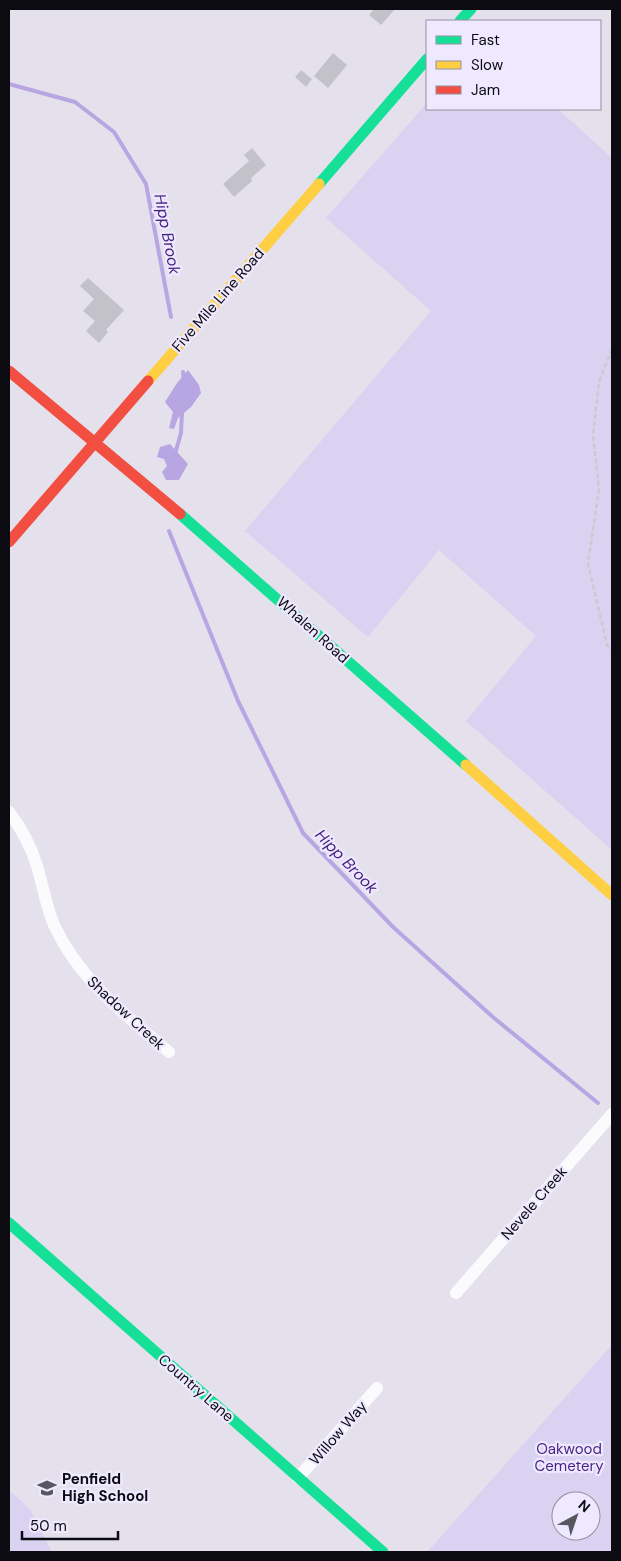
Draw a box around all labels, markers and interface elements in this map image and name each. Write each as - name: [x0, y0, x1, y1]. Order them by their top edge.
- legend: [426, 20, 601, 110]
- text: Fast: [471, 30, 500, 50]
- text: Slow: [471, 55, 504, 75]
- text: Jam: [471, 80, 500, 100]
- water label: Hipp Brook: [149, 192, 186, 277]
- street label: Five Mile Line Road: [167, 244, 269, 356]
- street label: Whalen Road: [273, 592, 353, 668]
- water label: Hipp Brook: [311, 825, 383, 899]
- street label: Shadow Creek: [83, 972, 170, 1055]
- street label: Nevele Creek: [497, 1162, 572, 1244]
- street label: Country Lane: [154, 1350, 238, 1426]
- street label: Willow Way: [305, 1396, 372, 1469]
- park label: Oakwood Cemetery: [535, 1439, 604, 1476]
- place label: Penfield High School: [62, 1469, 148, 1506]
- school or university icon: Penfield High School: [36, 1477, 58, 1499]
- north arrow: [551, 1491, 601, 1541]
- text: N: [575, 1496, 594, 1516]
- scale bar: [22, 1508, 119, 1540]
- text: 50 m: [30, 1516, 67, 1536]

